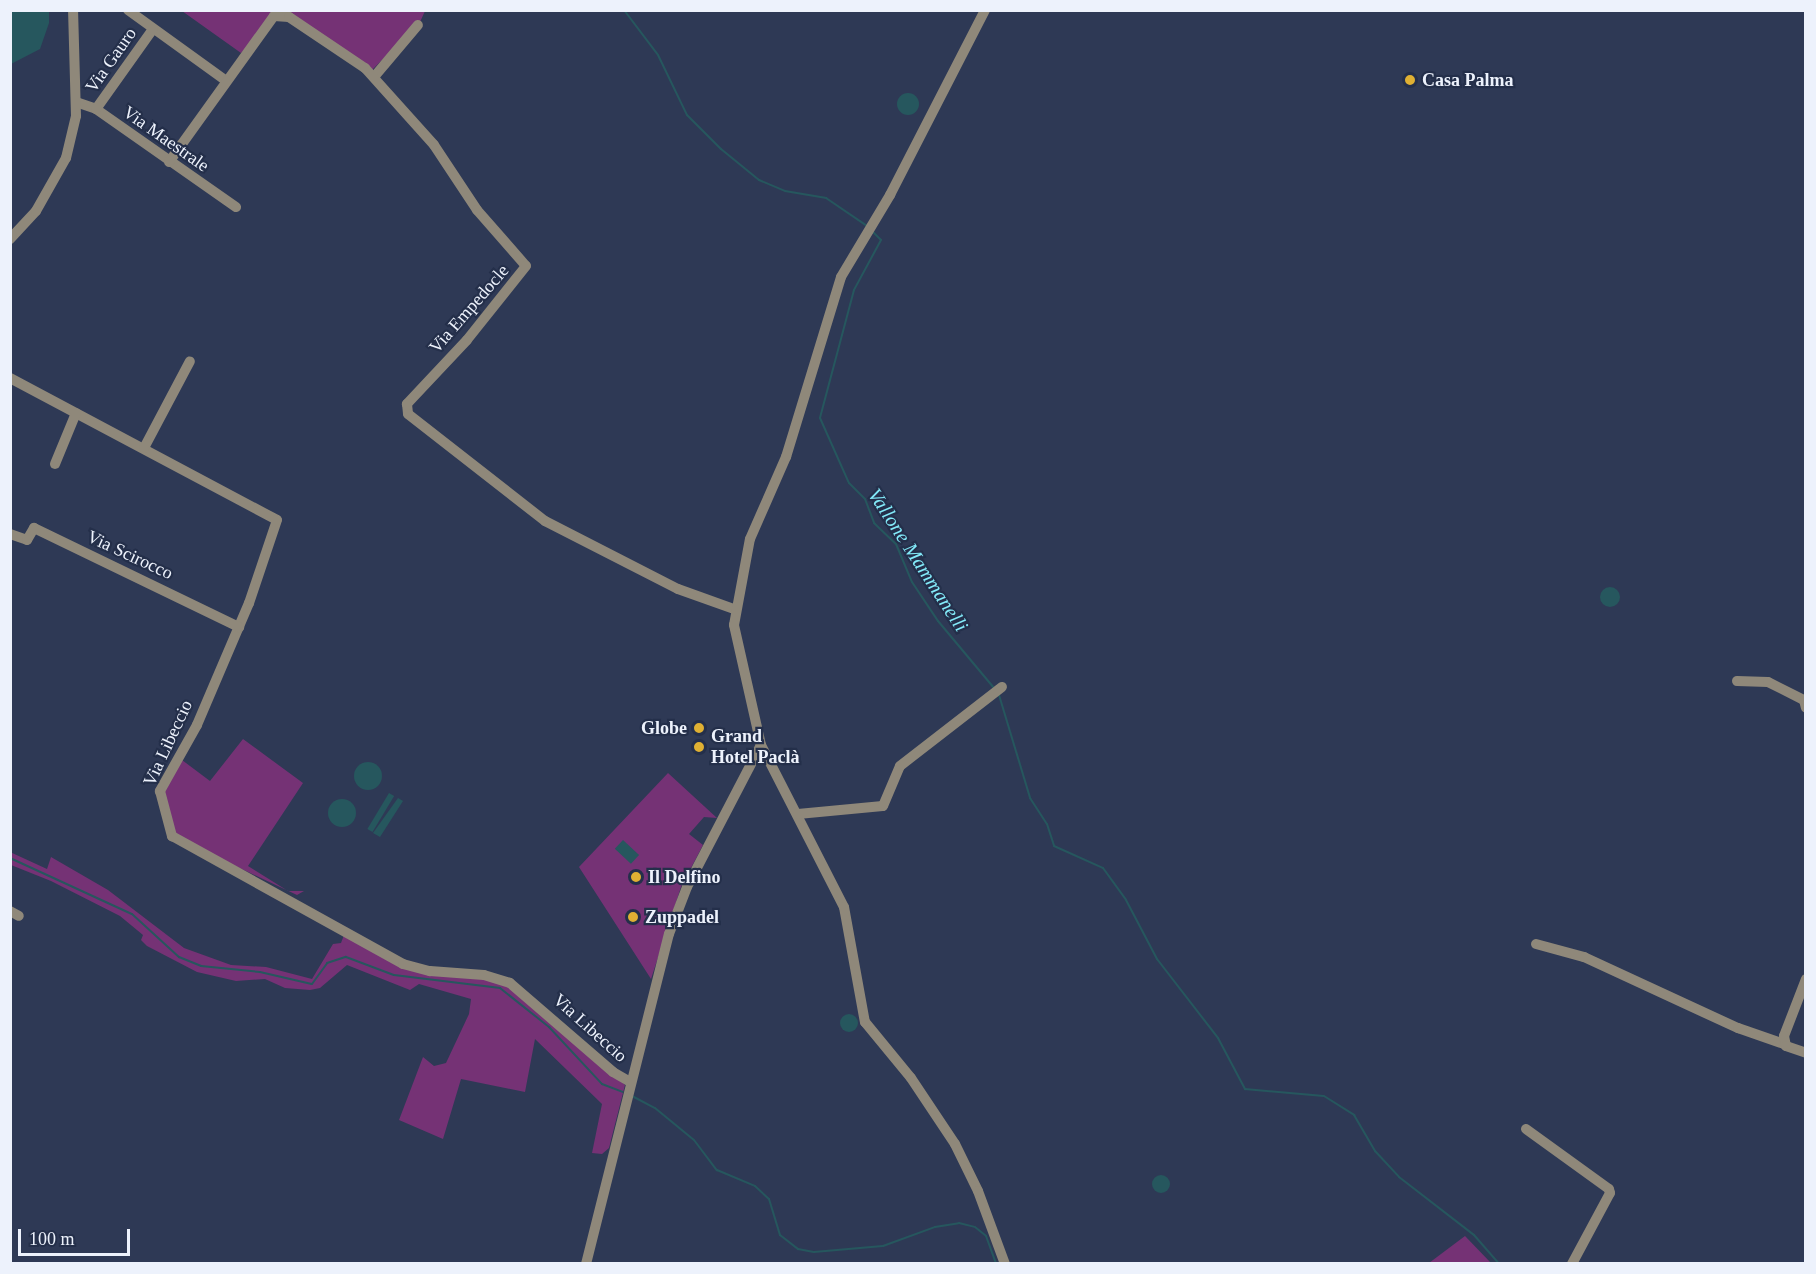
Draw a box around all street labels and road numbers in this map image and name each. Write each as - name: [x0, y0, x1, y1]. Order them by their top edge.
- street label: Via Gauro: [81, 23, 141, 97]
- street label: Via Maestrale: [119, 101, 213, 177]
- street label: Via Empedocle: [425, 260, 513, 358]
- street label: Via Scirocco: [84, 526, 176, 584]
- street label: Via Libeccio: [139, 697, 197, 789]
- street label: Via Libeccio: [548, 989, 632, 1067]

